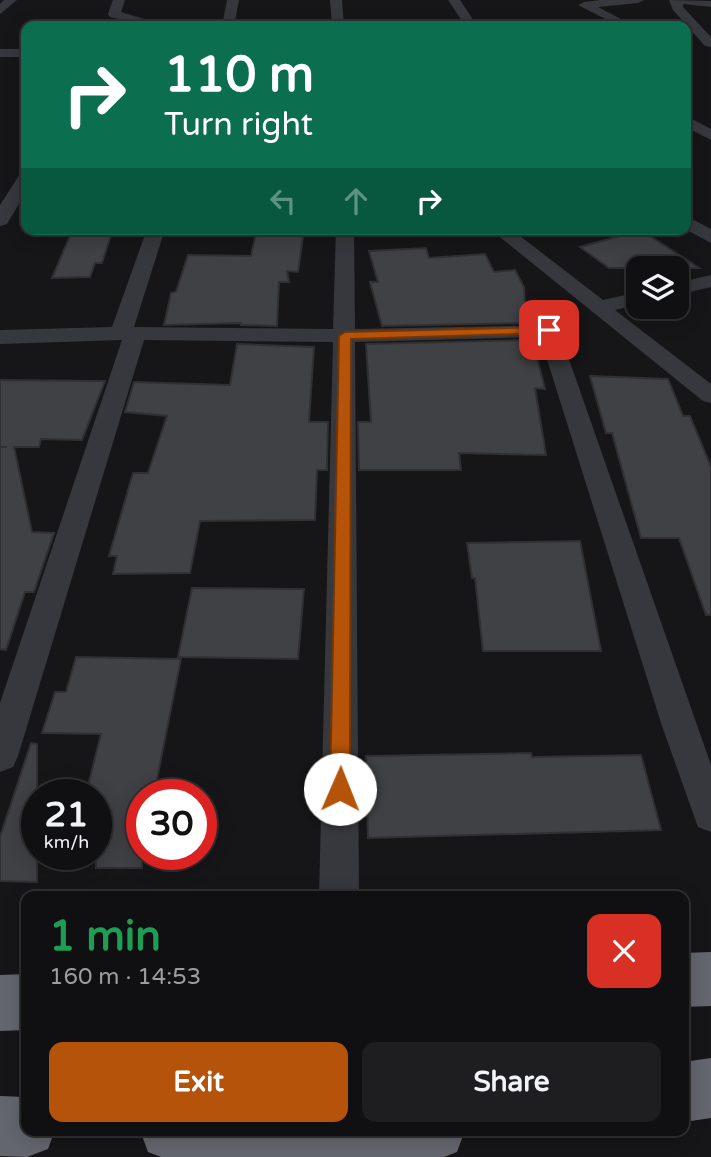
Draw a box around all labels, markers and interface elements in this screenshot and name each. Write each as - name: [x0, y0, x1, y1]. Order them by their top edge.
- text: 110 m: [164, 46, 314, 105]
- icon: right: [49, 49, 140, 140]
- text: Turn right: [164, 106, 313, 144]
- icon: left: [264, 182, 302, 220]
- icon: ahead: [337, 182, 375, 220]
- icon: right: [410, 182, 448, 220]
- map controls: [626, 256, 689, 319]
- button: layers: [626, 256, 689, 319]
- pin: [519, 300, 579, 360]
- icon: arrive: [530, 311, 568, 349]
- position arrow: [303, 752, 377, 826]
- speed limit sign: 30: [126, 779, 217, 870]
- text: 21: [45, 794, 88, 836]
- text: km/h: [44, 831, 89, 853]
- text: 1 min: [49, 911, 161, 962]
- button: close: [587, 914, 661, 988]
- text: 160 m · 14:53: [49, 963, 201, 991]
- button: Exit: [49, 1042, 348, 1122]
- button: Share: [362, 1042, 661, 1122]

